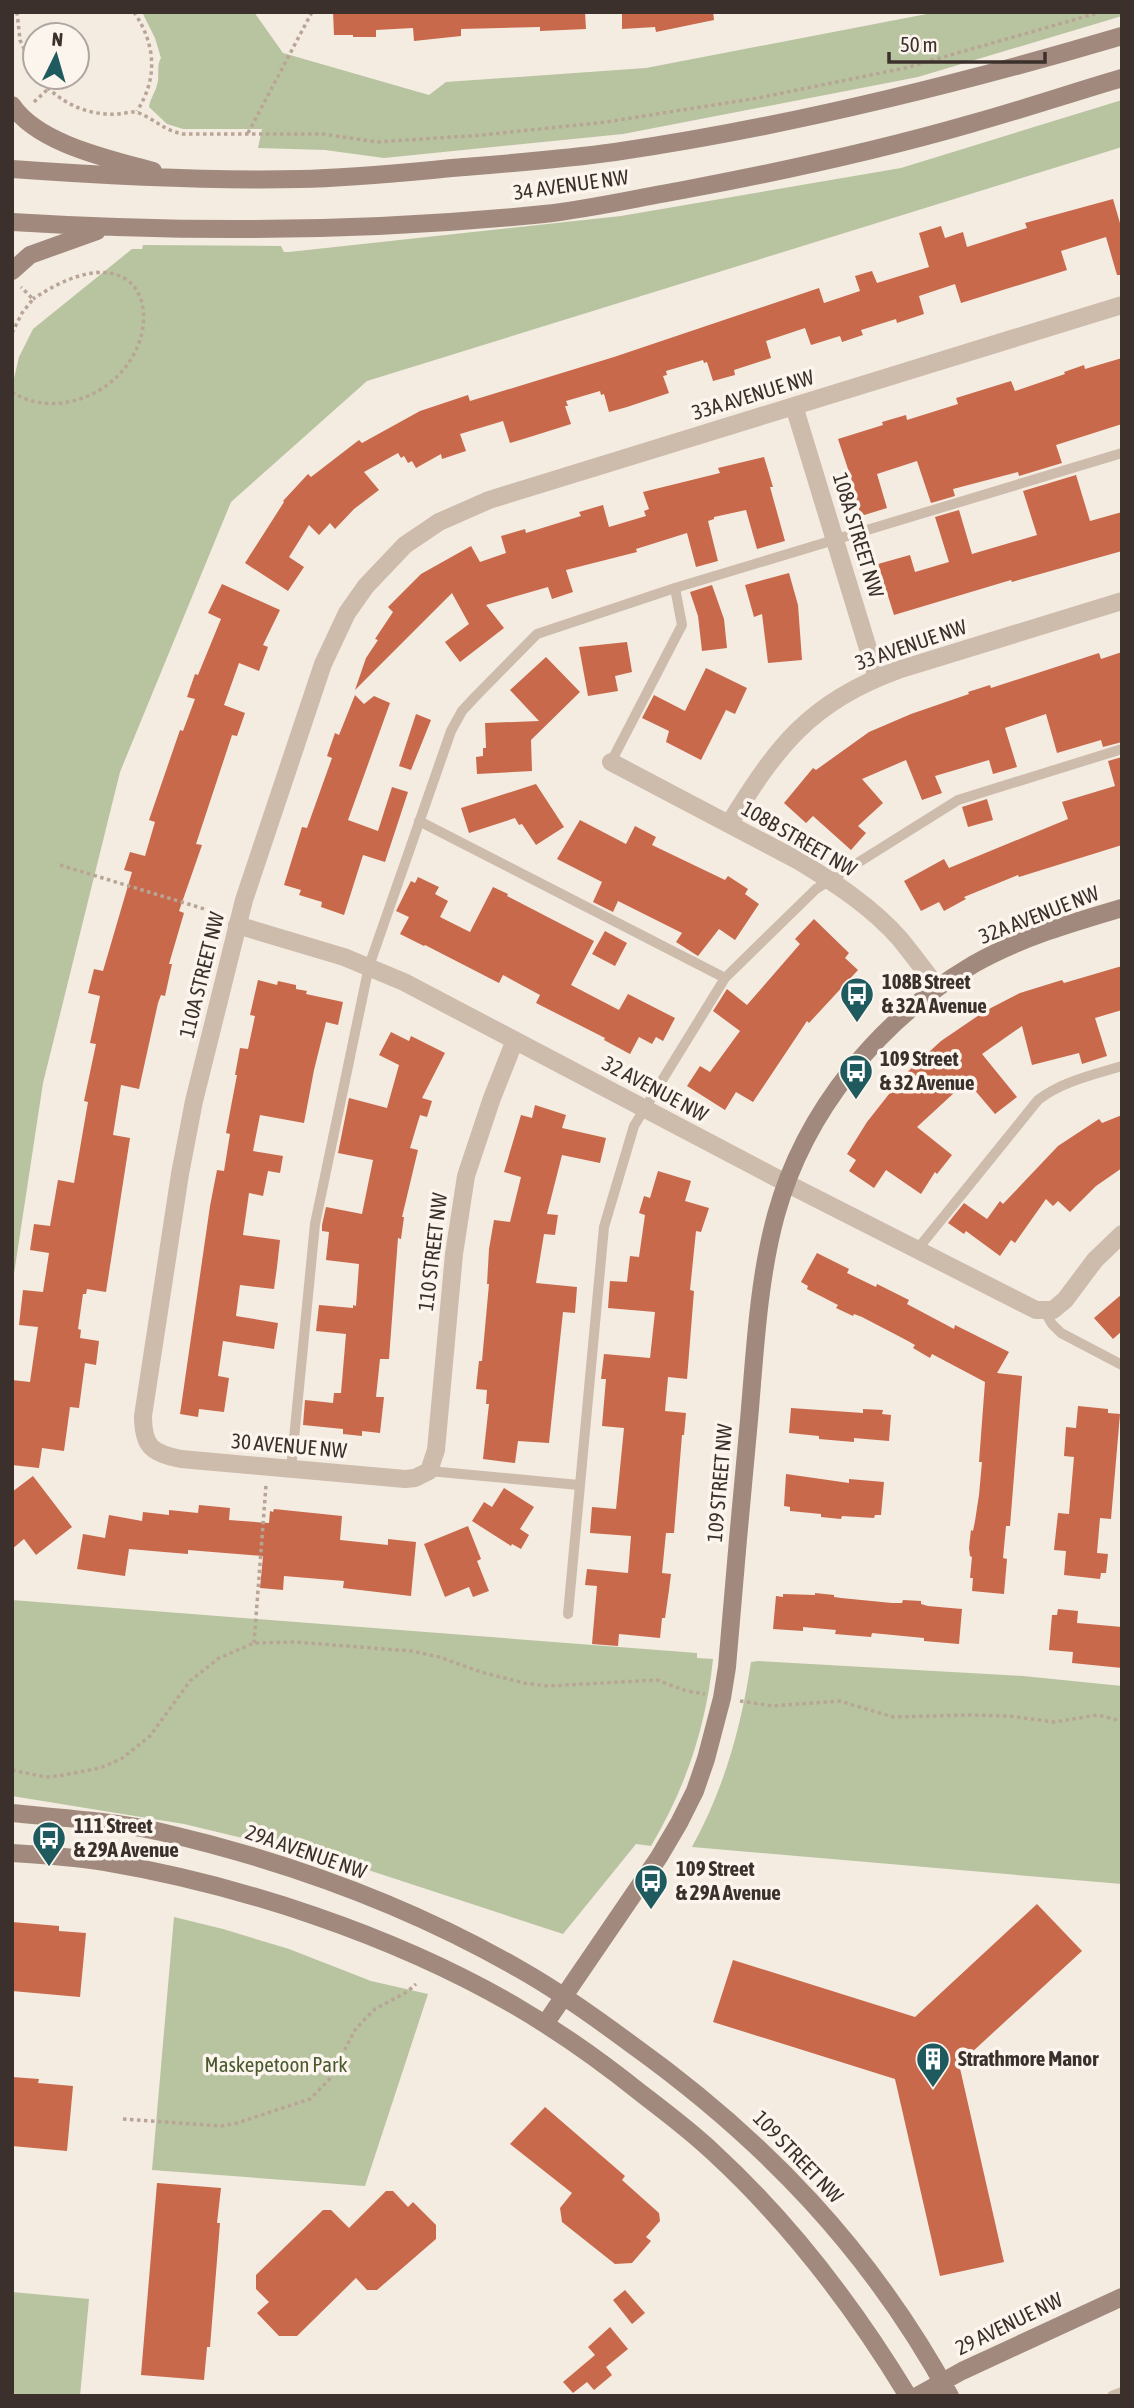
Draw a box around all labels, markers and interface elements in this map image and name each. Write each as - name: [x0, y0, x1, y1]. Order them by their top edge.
- north arrow: [21, 21, 91, 91]
- scale bar: [889, 21, 1045, 65]
- text: N: [51, 28, 64, 51]
- text: 50 m: [900, 32, 938, 56]
- street label: 34 AVENUE NW: [512, 164, 631, 204]
- street label: 33A AVENUE NW: [689, 364, 817, 424]
- street label: 108A STREET NW: [829, 470, 890, 601]
- street label: 33 AVENUE NW: [852, 614, 970, 674]
- street label: 108B STREET NW: [738, 796, 862, 881]
- street label: 32A AVENUE NW: [975, 880, 1103, 948]
- street label: 110A STREET NW: [174, 909, 228, 1040]
- place label: 108B Street & 32A Avenue: [882, 969, 987, 1017]
- bus stop icon: 108B Street & 32A Avenue: [838, 975, 876, 1024]
- place label: 109 Street & 32 Avenue: [880, 1046, 975, 1094]
- street label: 32 AVENUE NW: [599, 1050, 713, 1126]
- bus stop icon: 109 Street & 32 Avenue: [837, 1052, 875, 1101]
- street label: 110 STREET NW: [413, 1191, 451, 1312]
- street label: 109 STREET NW: [702, 1422, 736, 1543]
- street label: 30 AVENUE NW: [230, 1428, 349, 1462]
- place label: 111 Street & 29A Avenue: [74, 1813, 179, 1861]
- bus stop icon: 111 Street & 29A Avenue: [30, 1819, 68, 1868]
- street label: 29A AVENUE NW: [243, 1819, 371, 1883]
- place label: 109 Street & 29A Avenue: [676, 1856, 781, 1904]
- bus stop icon: 109 Street & 29A Avenue: [632, 1862, 670, 1911]
- building icon: Strathmore Manor: [914, 2040, 952, 2089]
- place label: Strathmore Manor: [958, 2046, 1099, 2070]
- park label: Maskepetoon Park: [205, 2052, 347, 2076]
- street label: 109 STREET NW: [749, 2105, 849, 2208]
- street label: 29 AVENUE NW: [951, 2287, 1067, 2359]

